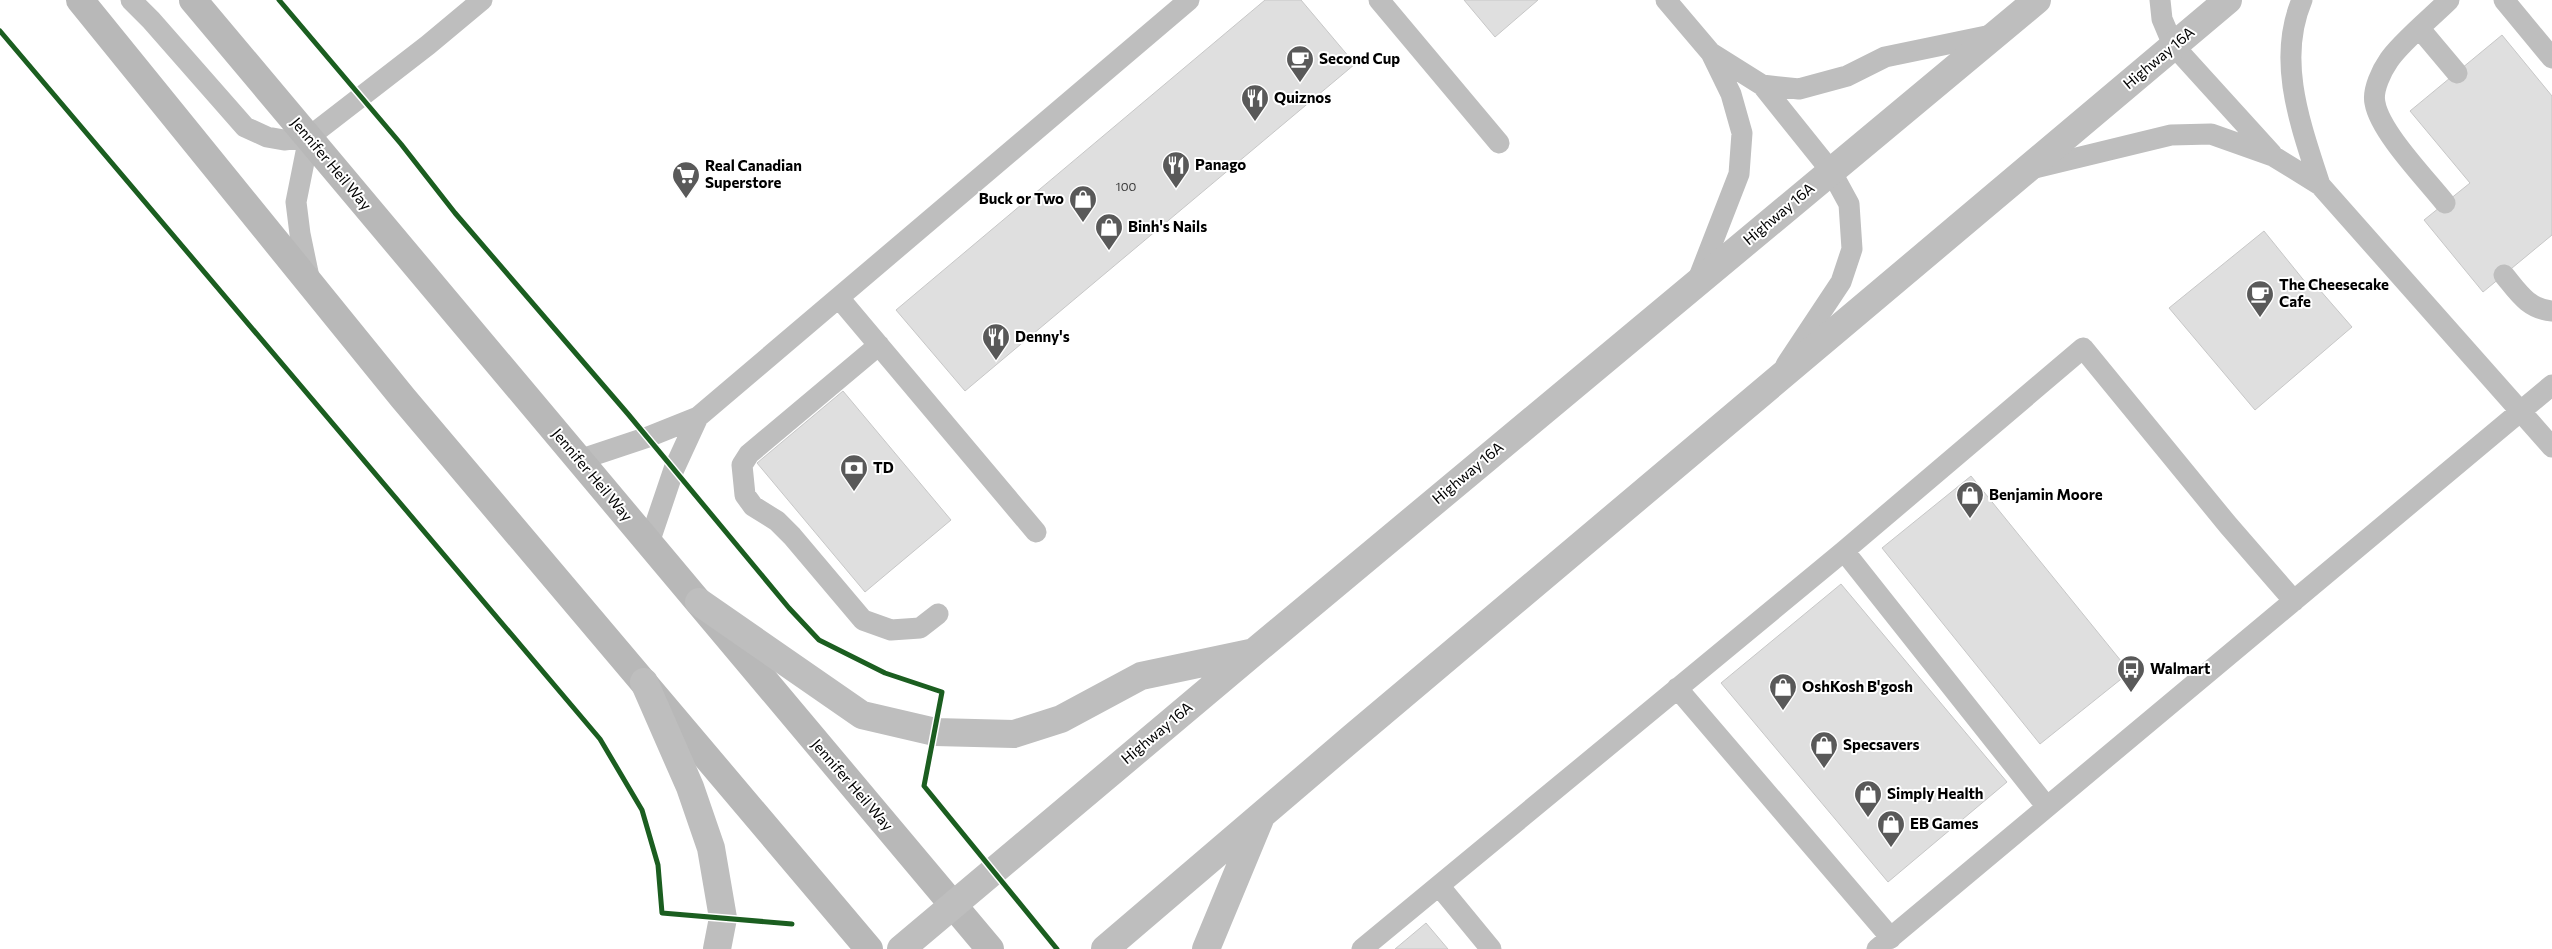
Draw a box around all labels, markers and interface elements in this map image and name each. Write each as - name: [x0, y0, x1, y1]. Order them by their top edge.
- street label: Highway 16A: [2119, 22, 2198, 92]
- cafe icon: Second Cup: [1285, 44, 1315, 83]
- place label: Second Cup: [1319, 49, 1400, 67]
- restaurant icon: Quiznos: [1240, 83, 1270, 122]
- place label: Quiznos: [1274, 88, 1331, 106]
- street label: Jennifer Heil Way: [288, 113, 376, 213]
- restaurant icon: Panago: [1161, 150, 1191, 189]
- place label: Panago: [1195, 155, 1246, 173]
- place label: Real Canadian Superstore: [705, 156, 802, 191]
- supermarket icon: Real Canadian Superstore: [671, 160, 701, 199]
- street label: Highway 16A: [1739, 178, 1818, 248]
- house number: 100: [1116, 179, 1137, 193]
- shop icon: Buck or Two: [1068, 184, 1098, 223]
- place label: Buck or Two: [979, 189, 1064, 207]
- shop icon: Binh's Nails: [1094, 212, 1124, 251]
- place label: Binh's Nails: [1128, 217, 1207, 235]
- place label: The Cheesecake Cafe: [2279, 275, 2389, 310]
- cafe icon: The Cheesecake Cafe: [2245, 279, 2275, 318]
- restaurant icon: Denny's: [981, 322, 1011, 361]
- place label: Denny's: [1015, 327, 1070, 345]
- street label: Jennifer Heil Way: [549, 424, 637, 524]
- street label: Highway 16A: [1428, 437, 1507, 507]
- bank icon: TD: [839, 453, 869, 492]
- place label: TD: [873, 458, 894, 476]
- shop icon: Benjamin Moore: [1955, 480, 1985, 519]
- place label: Benjamin Moore: [1989, 485, 2103, 503]
- bus stop icon: Walmart: [2116, 654, 2146, 693]
- place label: Walmart: [2150, 659, 2210, 677]
- shop icon: OshKosh B'gosh: [1768, 672, 1798, 711]
- place label: OshKosh B'gosh: [1802, 677, 1913, 695]
- street label: Highway 16A: [1117, 697, 1196, 767]
- shop icon: Specsavers: [1809, 730, 1839, 769]
- street label: Jennifer Heil Way: [808, 735, 898, 834]
- place label: Specsavers: [1843, 735, 1919, 753]
- shop icon: Simply Health: [1853, 779, 1883, 818]
- place label: Simply Health: [1887, 784, 1984, 802]
- shop icon: EB Games: [1876, 809, 1906, 848]
- place label: EB Games: [1910, 814, 1979, 832]

